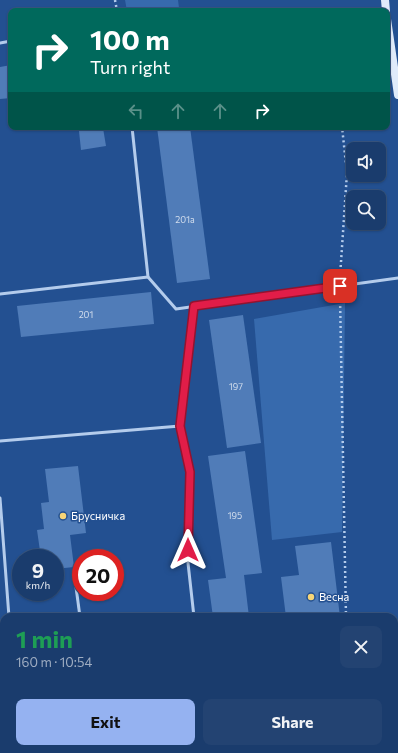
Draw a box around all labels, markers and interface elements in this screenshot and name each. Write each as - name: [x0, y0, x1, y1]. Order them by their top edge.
- text: 100 m: [90, 22, 170, 56]
- icon: right: [24, 24, 76, 76]
- text: Turn right: [90, 56, 170, 78]
- icon: left: [125, 100, 147, 122]
- icon: ahead: [167, 100, 189, 122]
- icon: ahead: [209, 100, 231, 122]
- icon: right: [251, 100, 273, 122]
- map controls: [346, 142, 386, 230]
- button: sound: [346, 142, 386, 182]
- button: search: [346, 190, 386, 230]
- house number: 201а: [175, 214, 195, 225]
- pin: [323, 269, 357, 303]
- icon: arrive: [329, 275, 351, 297]
- house number: 201: [79, 309, 93, 320]
- house number: 197: [229, 381, 243, 392]
- place label: Брусничка: [71, 509, 125, 522]
- house number: 195: [228, 510, 242, 521]
- marker: Брусничка: [58, 511, 68, 521]
- position arrow: [167, 529, 209, 571]
- speed limit sign: 20: [72, 549, 124, 601]
- text: 9: [32, 558, 44, 582]
- text: km/h: [26, 579, 50, 591]
- place label: Весна: [319, 590, 349, 603]
- marker: Весна: [306, 592, 316, 602]
- text: 1 min: [16, 624, 73, 653]
- button: close: [340, 626, 382, 668]
- text: 160 m · 10:54: [16, 654, 92, 670]
- button: Exit: [16, 699, 195, 745]
- button: Share: [203, 699, 382, 745]

